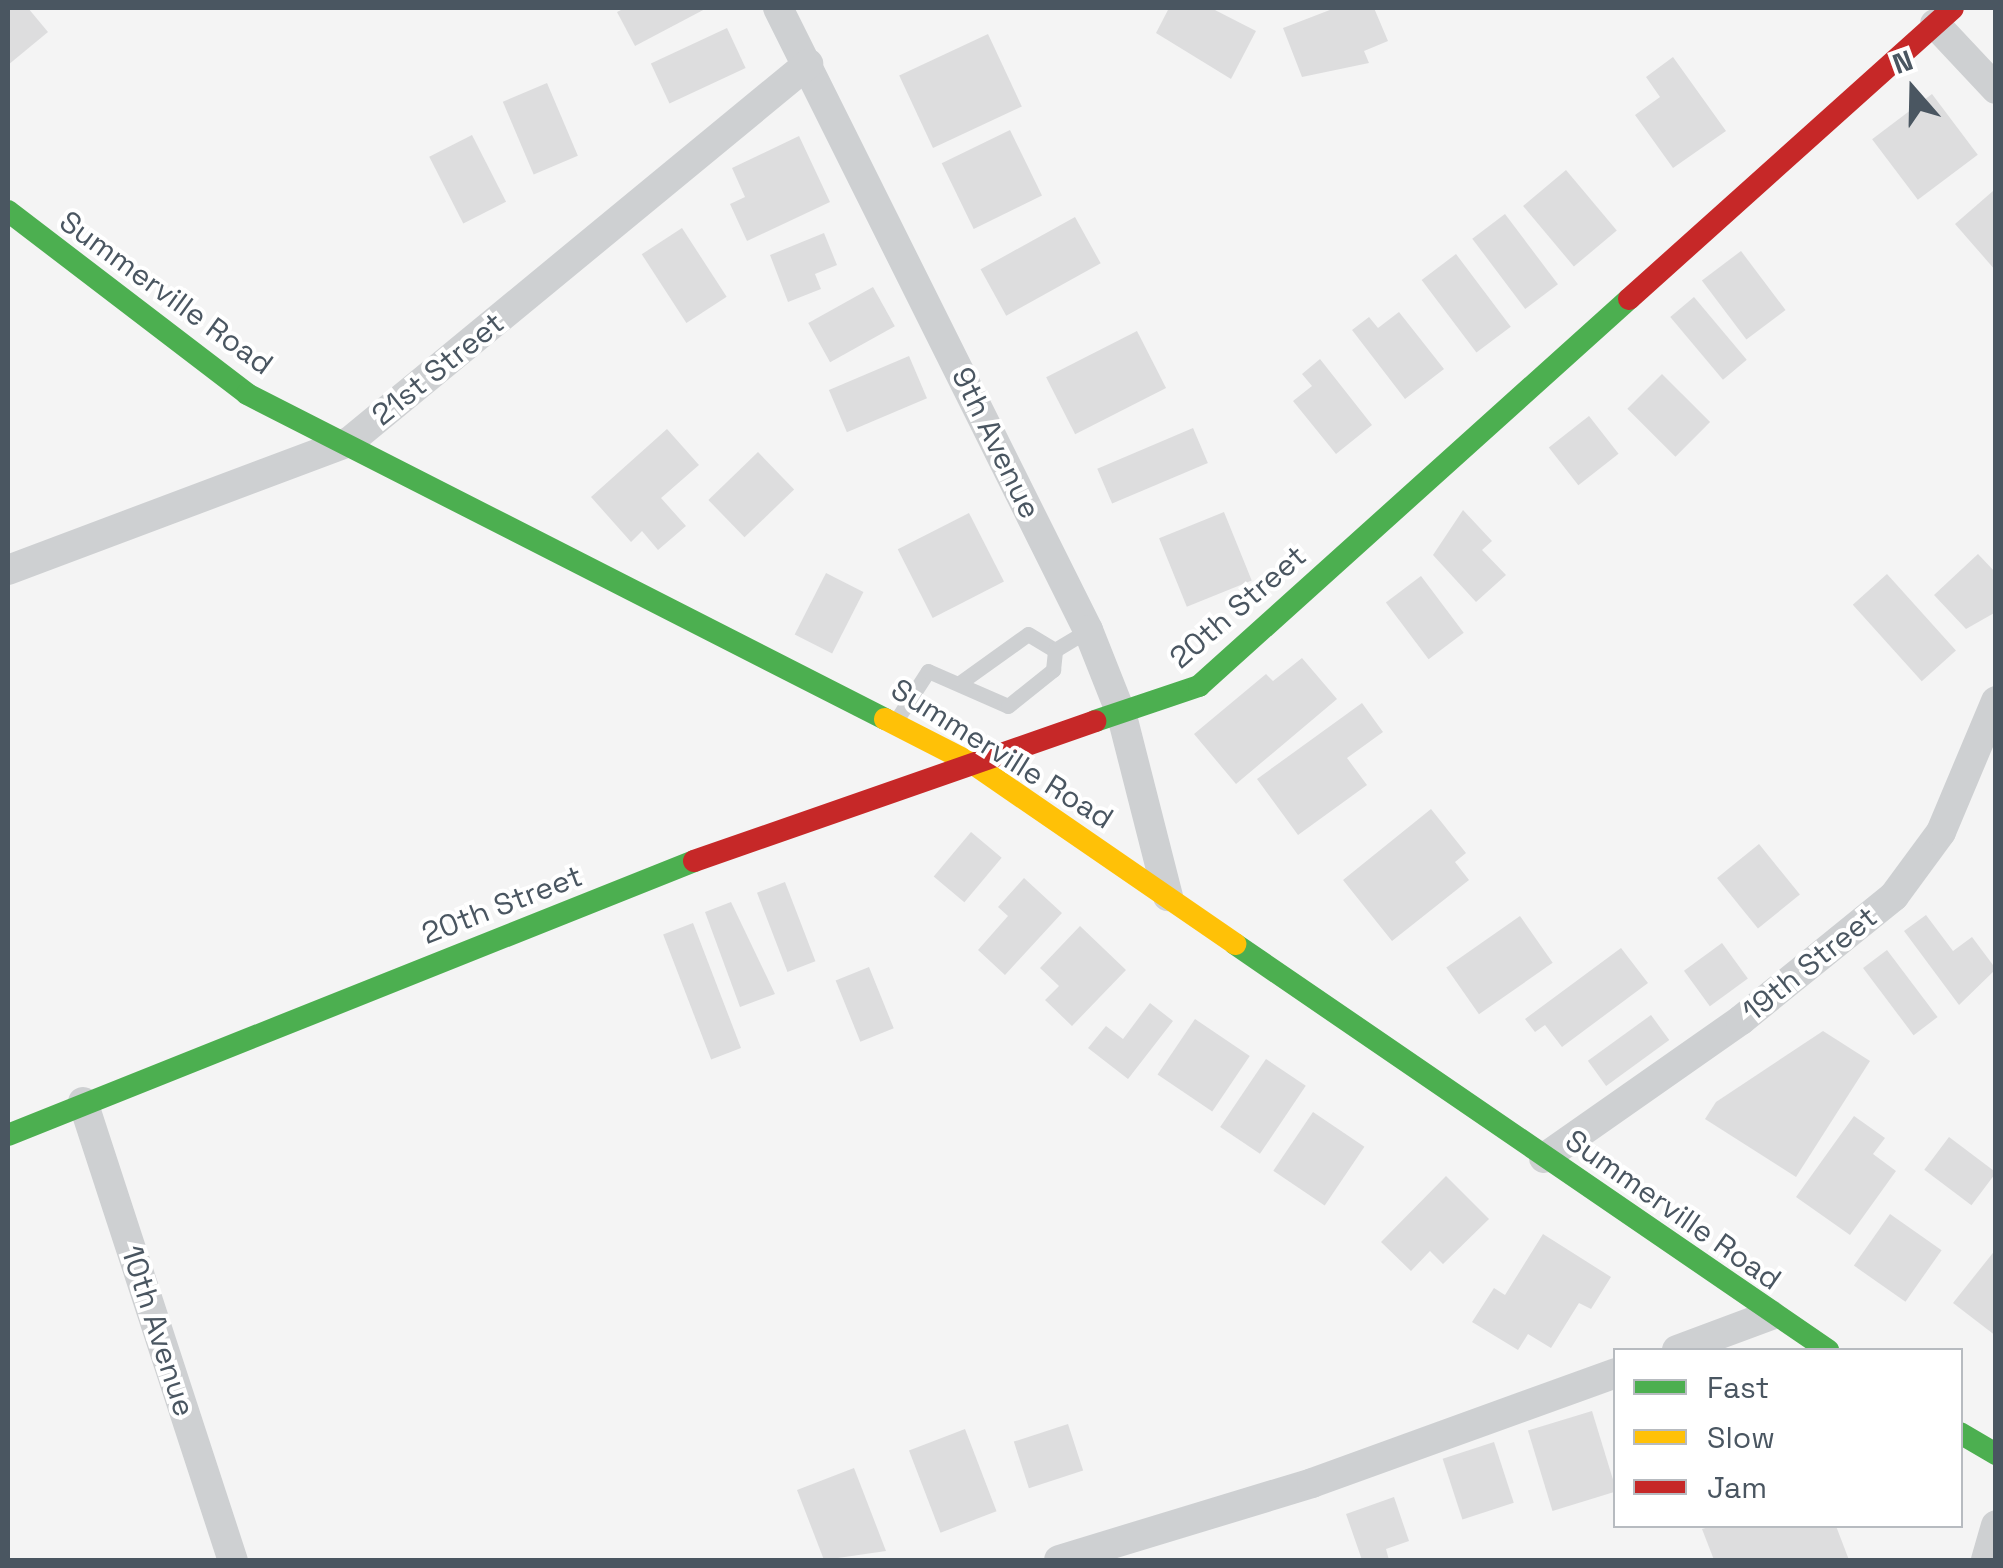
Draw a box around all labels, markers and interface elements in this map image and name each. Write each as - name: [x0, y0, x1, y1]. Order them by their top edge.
- north arrow: [1863, 40, 1963, 140]
- text: N: [1888, 42, 1918, 82]
- street label: Summerville Road: [52, 204, 280, 382]
- street label: 21st Street: [365, 305, 511, 433]
- street label: 9th Avenue: [944, 361, 1048, 525]
- street label: 20th Street: [1162, 538, 1314, 676]
- street label: Summerville Road: [884, 671, 1120, 837]
- street label: 20th Street: [417, 858, 587, 952]
- street label: 19th Street: [1736, 899, 1884, 1029]
- street label: Summerville Road: [1558, 1122, 1788, 1298]
- street label: 10th Avenue: [113, 1241, 203, 1421]
- legend: [1613, 1348, 1963, 1528]
- text: Fast: [1707, 1368, 1769, 1407]
- text: Slow: [1707, 1418, 1775, 1457]
- text: Jam: [1707, 1468, 1767, 1507]

